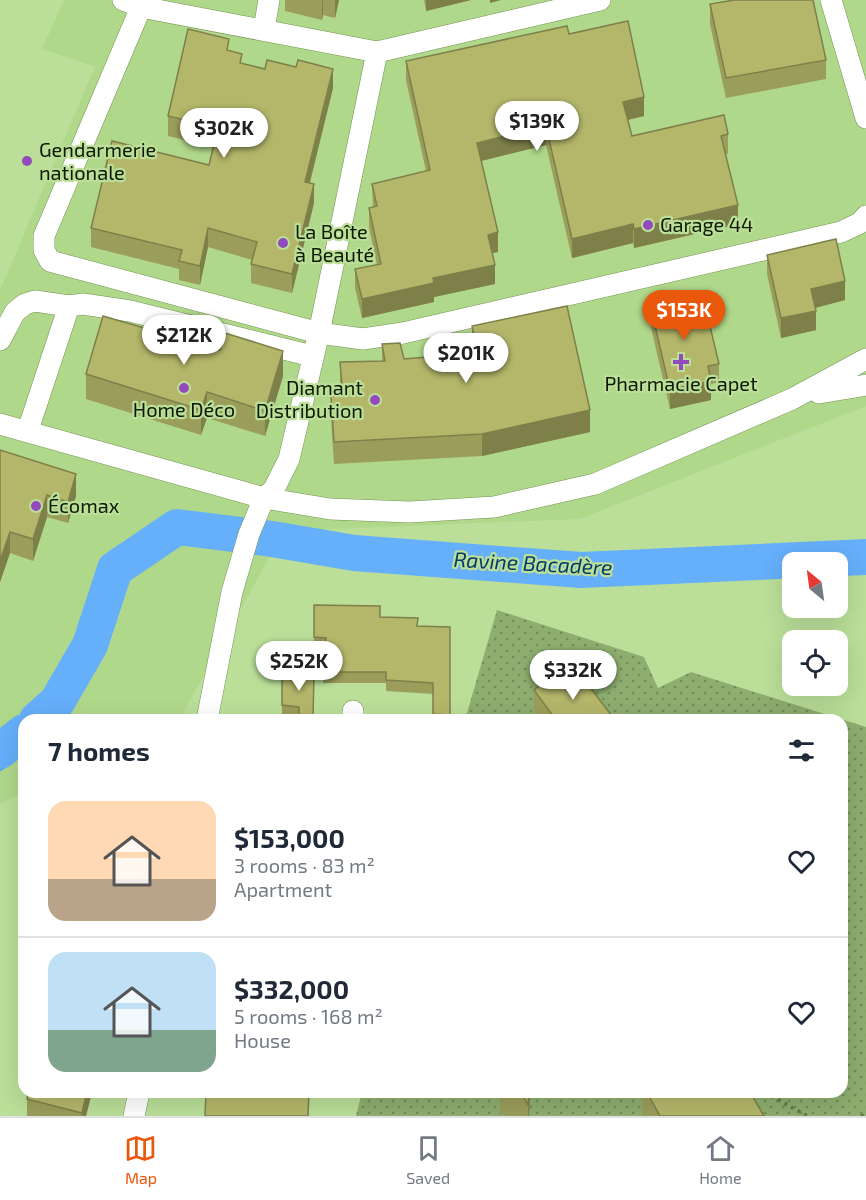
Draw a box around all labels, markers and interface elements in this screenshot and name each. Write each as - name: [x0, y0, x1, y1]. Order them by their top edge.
- pin: $139K: [495, 101, 579, 152]
- pin: $302K: [182, 108, 266, 159]
- text: $139K: [509, 108, 565, 132]
- text: $302K: [194, 115, 254, 139]
- place label: Gendarmerie nationale: [39, 137, 156, 184]
- marker: Gendarmerie nationale: [20, 154, 34, 168]
- place label: Garage 44: [660, 212, 753, 236]
- marker: Garage 44: [641, 218, 655, 232]
- place label: La Boîte à Beauté: [295, 219, 374, 266]
- marker: La Boîte à Beauté: [276, 236, 290, 250]
- pin: $153K: [642, 290, 726, 341]
- text: $153K: [656, 297, 712, 321]
- pin: $212K: [142, 315, 226, 366]
- text: $212K: [156, 322, 212, 346]
- pin: $201K: [424, 333, 508, 384]
- text: $201K: [437, 340, 495, 364]
- marker: Pharmacie Capet: [674, 355, 688, 369]
- place label: Pharmacie Capet: [604, 371, 758, 395]
- place label: Diamant Distribution: [256, 375, 363, 422]
- marker: Home Déco: [177, 381, 191, 395]
- marker: Diamant Distribution: [368, 393, 382, 407]
- place label: Home Déco: [133, 397, 235, 421]
- place label: Écomax: [48, 493, 120, 517]
- marker: Écomax: [29, 499, 43, 513]
- water label: Ravine Bacadère: [453, 546, 613, 579]
- north arrow: [782, 552, 848, 618]
- map controls: [782, 552, 848, 696]
- button: locate: [782, 630, 848, 696]
- pin: $252K: [257, 641, 341, 692]
- text: $252K: [270, 648, 328, 672]
- pin: $332K: [531, 650, 615, 701]
- text: $332K: [544, 657, 602, 681]
- icon: filters: [785, 734, 818, 767]
- text: 7 homes: [48, 735, 150, 766]
- text: $153,000: [234, 822, 345, 853]
- icon: home: [96, 825, 168, 897]
- icon: heart: [785, 845, 818, 878]
- text: 3 rooms · 83 m²: [234, 853, 375, 877]
- text: Apartment: [234, 877, 332, 901]
- text: $332,000: [234, 973, 349, 1004]
- icon: home: [96, 976, 168, 1048]
- icon: heart: [785, 996, 818, 1029]
- text: 5 rooms · 168 m²: [234, 1004, 383, 1028]
- text: House: [234, 1028, 291, 1052]
- tab: Map: [124, 1132, 157, 1187]
- tab: Saved: [406, 1132, 450, 1187]
- tab: Home: [699, 1132, 742, 1187]

